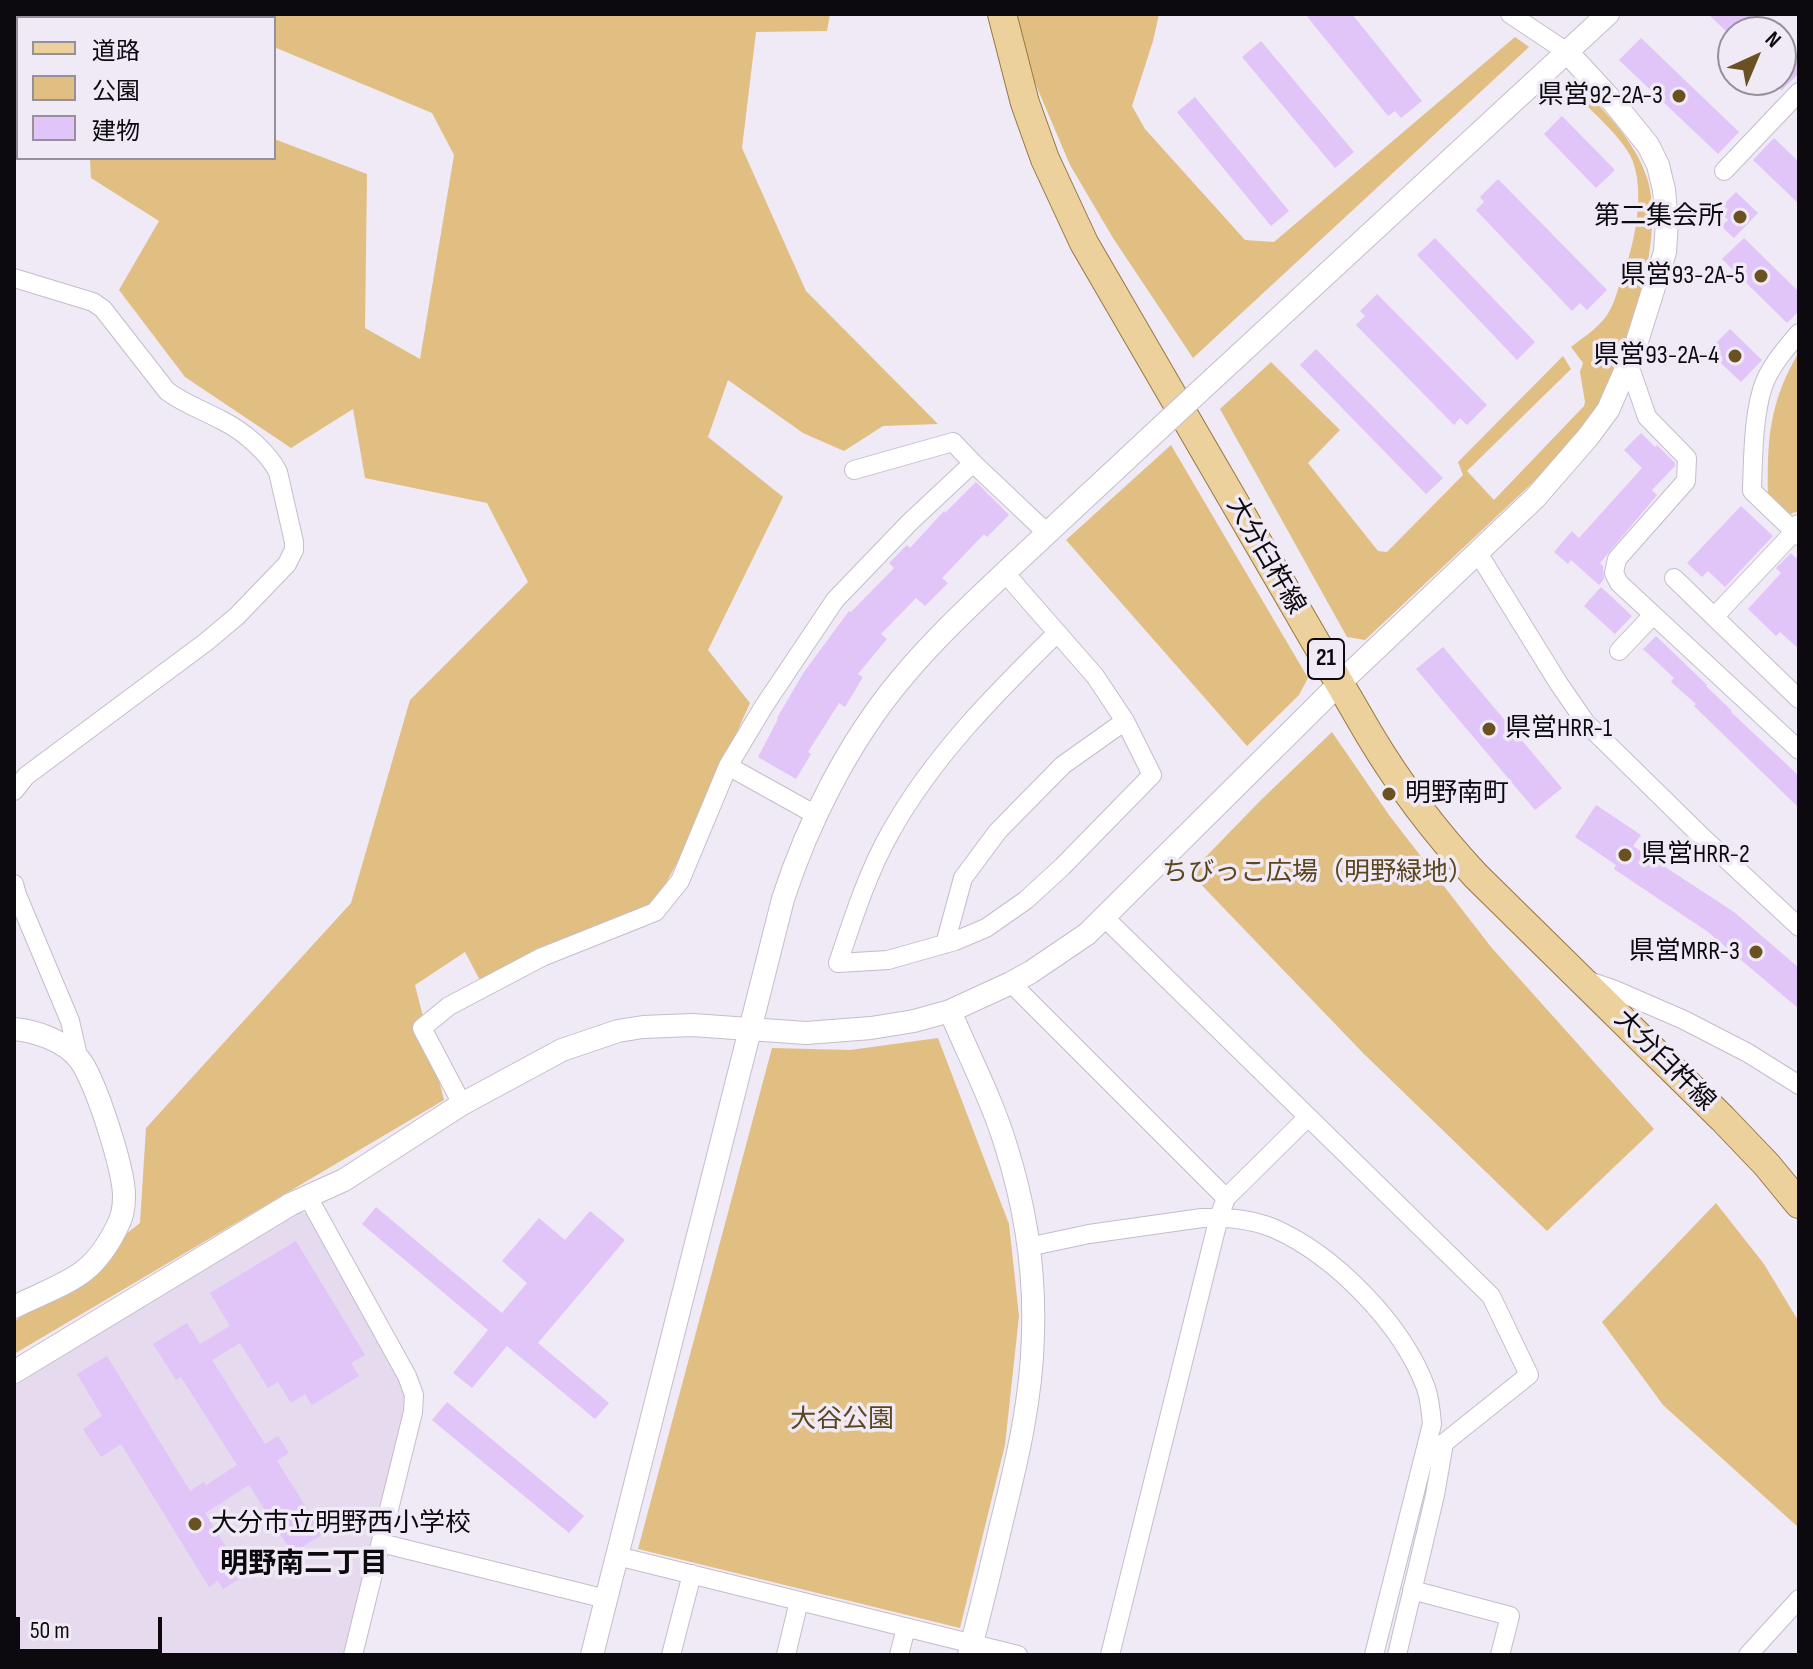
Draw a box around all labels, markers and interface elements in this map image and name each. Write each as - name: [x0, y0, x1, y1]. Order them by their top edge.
- legend: [16, 16, 276, 160]
- north arrow: [1717, 16, 1797, 96]
- text: N: [1759, 26, 1786, 54]
- text: 道路: [92, 37, 140, 66]
- text: 公園: [92, 77, 140, 106]
- place label: 県営92-2A-3: [1537, 80, 1663, 112]
- marker: 県営92-2A-3: [1670, 87, 1688, 105]
- text: 建物: [92, 117, 140, 146]
- place label: 第二集会所: [1594, 201, 1724, 233]
- marker: 第二集会所: [1731, 208, 1749, 226]
- place label: 県営93-2A-5: [1620, 260, 1745, 292]
- marker: 県営93-2A-5: [1752, 267, 1770, 285]
- place label: 県営93-2A-4: [1593, 340, 1719, 372]
- marker: 県営93-2A-4: [1726, 347, 1744, 365]
- street label: 大分臼杵線: [1219, 492, 1311, 620]
- road number: 21: [1308, 639, 1344, 679]
- place label: 県営HRR-1: [1505, 713, 1612, 745]
- marker: 県営HRR-1: [1480, 720, 1498, 738]
- place label: 明野南町: [1405, 778, 1509, 810]
- marker: 明野南町: [1380, 785, 1398, 803]
- place label: 県営HRR-2: [1641, 839, 1750, 871]
- marker: 県営HRR-2: [1616, 846, 1634, 864]
- park label: ちびっこ広場（明野緑地）: [1162, 857, 1474, 889]
- place label: 県営MRR-3: [1629, 936, 1740, 968]
- marker: 県営MRR-3: [1747, 943, 1765, 961]
- street label: 大分臼杵線: [1607, 1004, 1721, 1118]
- park label: 大谷公園: [790, 1404, 894, 1436]
- place label: 大分市立明野西小学校: [211, 1508, 471, 1540]
- marker: 大分市立明野西小学校: [186, 1515, 204, 1533]
- district label: 明野南二丁目: [220, 1548, 388, 1582]
- scale bar: [20, 1601, 166, 1651]
- text: 50 m: [30, 1616, 70, 1645]

